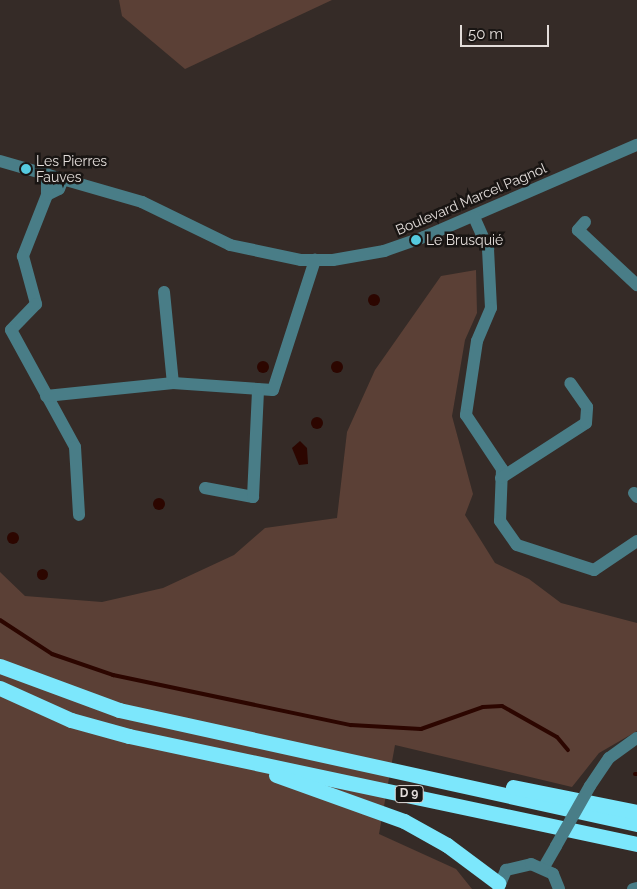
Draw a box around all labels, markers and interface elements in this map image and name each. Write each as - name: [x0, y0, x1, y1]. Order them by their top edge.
- scale bar: [462, 15, 551, 47]
- text: 50 m: [468, 25, 503, 43]
- place label: Les Pierres Fauves: [36, 153, 107, 186]
- street label: Boulevard Marcel Pagnol: [393, 159, 549, 239]
- marker: Les Pierres Fauves: [20, 163, 32, 175]
- place label: Le Brusquié: [426, 232, 503, 248]
- marker: Le Brusquié: [410, 234, 422, 246]
- road number: D 9: [394, 784, 424, 804]

